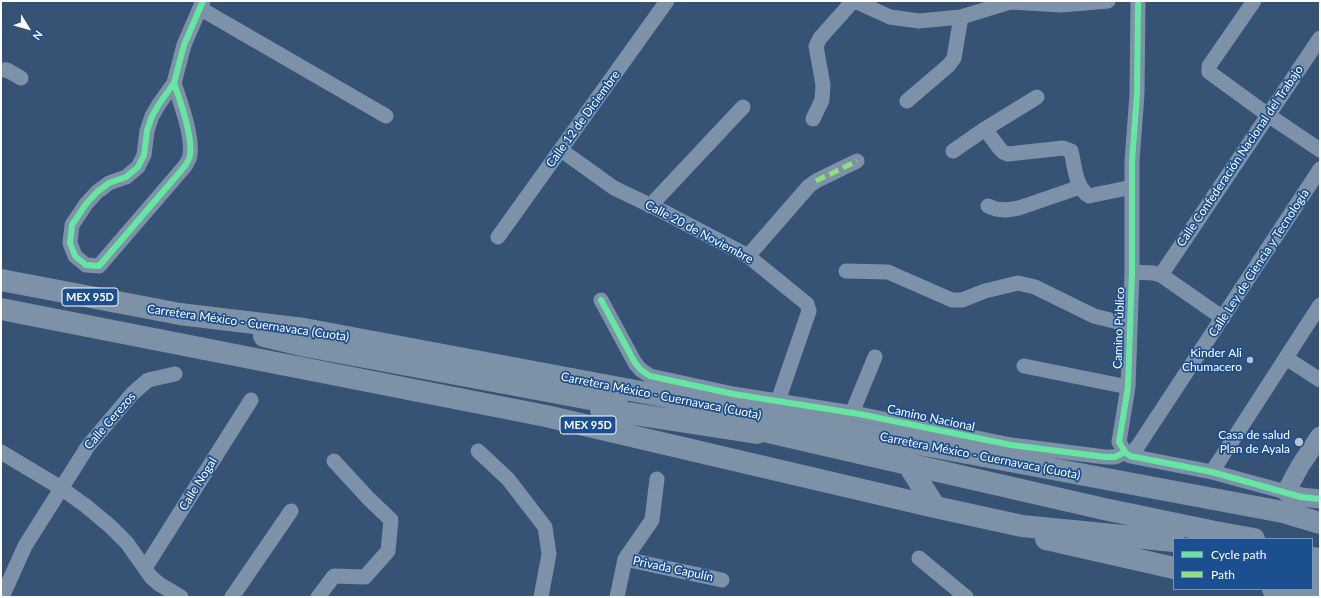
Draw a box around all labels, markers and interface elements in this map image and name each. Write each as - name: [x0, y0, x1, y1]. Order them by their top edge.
- north arrow: [8, 8, 48, 48]
- text: N: [30, 28, 46, 43]
- street label: Calle Confederación Nacional del Trabajo: [1174, 63, 1306, 249]
- street label: Calle 12 de Diciembre: [543, 68, 623, 170]
- street label: Calle Ley de Ciencia y Tecnología: [1206, 187, 1312, 339]
- street label: Calle 20 de Noviembre: [643, 197, 755, 267]
- street label: Camino Público: [1110, 287, 1128, 369]
- road number: MEX 95D: [62, 288, 118, 306]
- street label: Carretera México - Cuernavaca (Cuota): [146, 302, 350, 344]
- place label: Kinder Ali Chumacero: [1182, 346, 1242, 374]
- marker: Kinder Ali Chumacero: [1245, 355, 1255, 365]
- street label: Carretera México - Cuernavaca (Cuota): [560, 369, 762, 423]
- street label: Calle Cerezos: [81, 389, 139, 453]
- street label: Camino Nacional: [886, 402, 976, 434]
- road number: MEX 95D: [560, 416, 616, 434]
- place label: Casa de salud Plan de Ayala: [1218, 428, 1290, 456]
- street label: Carretera México - Cuernavaca (Cuota): [879, 429, 1081, 483]
- marker: Casa de salud Plan de Ayala: [1293, 436, 1305, 448]
- street label: Calle Nogal: [176, 455, 220, 513]
- legend: [1173, 538, 1313, 590]
- text: Cycle path: [1211, 547, 1266, 562]
- street label: Privada Capulín: [631, 553, 715, 585]
- text: Path: [1211, 567, 1235, 582]

